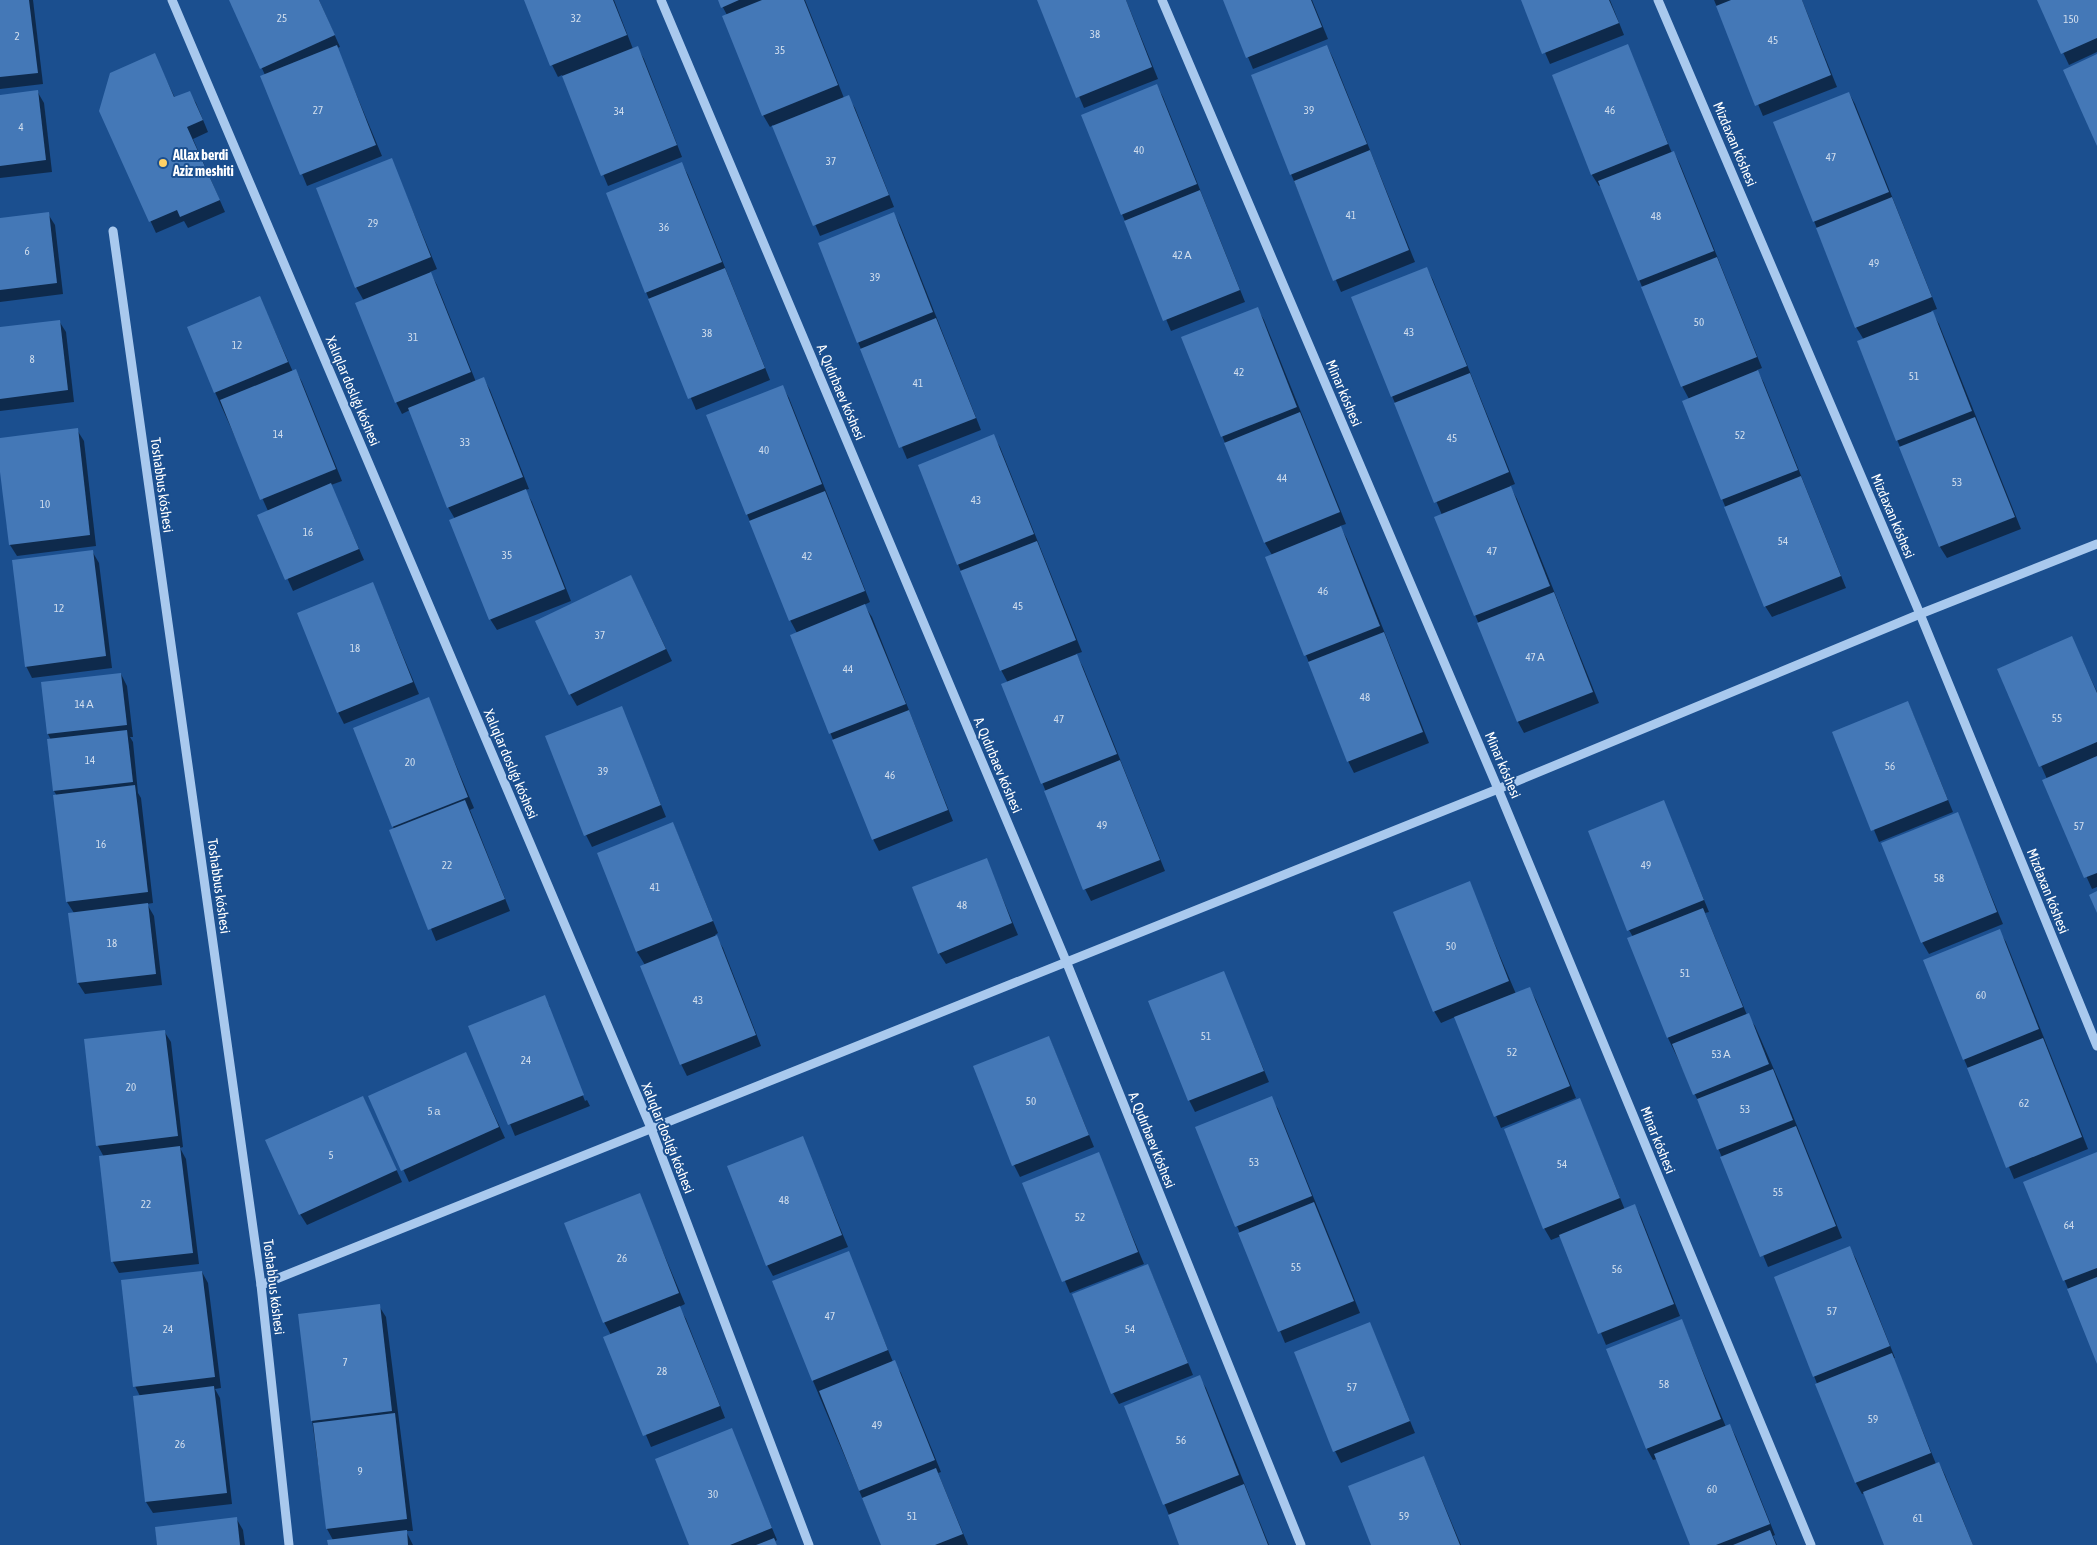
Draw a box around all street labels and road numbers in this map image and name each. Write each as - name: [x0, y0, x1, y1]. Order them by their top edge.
- street label: Mizdaxan kóshesi: [1710, 99, 1760, 189]
- street label: Xalıqlar doslıǵı kóshesi: [323, 334, 383, 448]
- street label: A. Qıdırbaev kóshesi: [814, 342, 868, 442]
- street label: Minar kóshesi: [1323, 357, 1365, 429]
- street label: Toshabbus kóshesi: [147, 436, 177, 534]
- street label: Mizdaxan kóshesi: [1868, 471, 1918, 561]
- street label: Xalıqlar doslıǵı kóshesi: [481, 707, 541, 821]
- street label: A. Qıdırbaev kóshesi: [971, 715, 1025, 815]
- street label: Minar kóshesi: [1482, 729, 1524, 801]
- street label: Toshabbus kóshesi: [204, 837, 234, 935]
- street label: Mizdaxan kóshesi: [2024, 846, 2072, 936]
- street label: Xalıqlar doslıǵı kóshesi: [639, 1080, 697, 1196]
- street label: A. Qıdırbaev kóshesi: [1125, 1090, 1179, 1190]
- street label: Minar kóshesi: [1637, 1104, 1679, 1176]
- street label: Toshabbus kóshesi: [260, 1239, 288, 1335]

